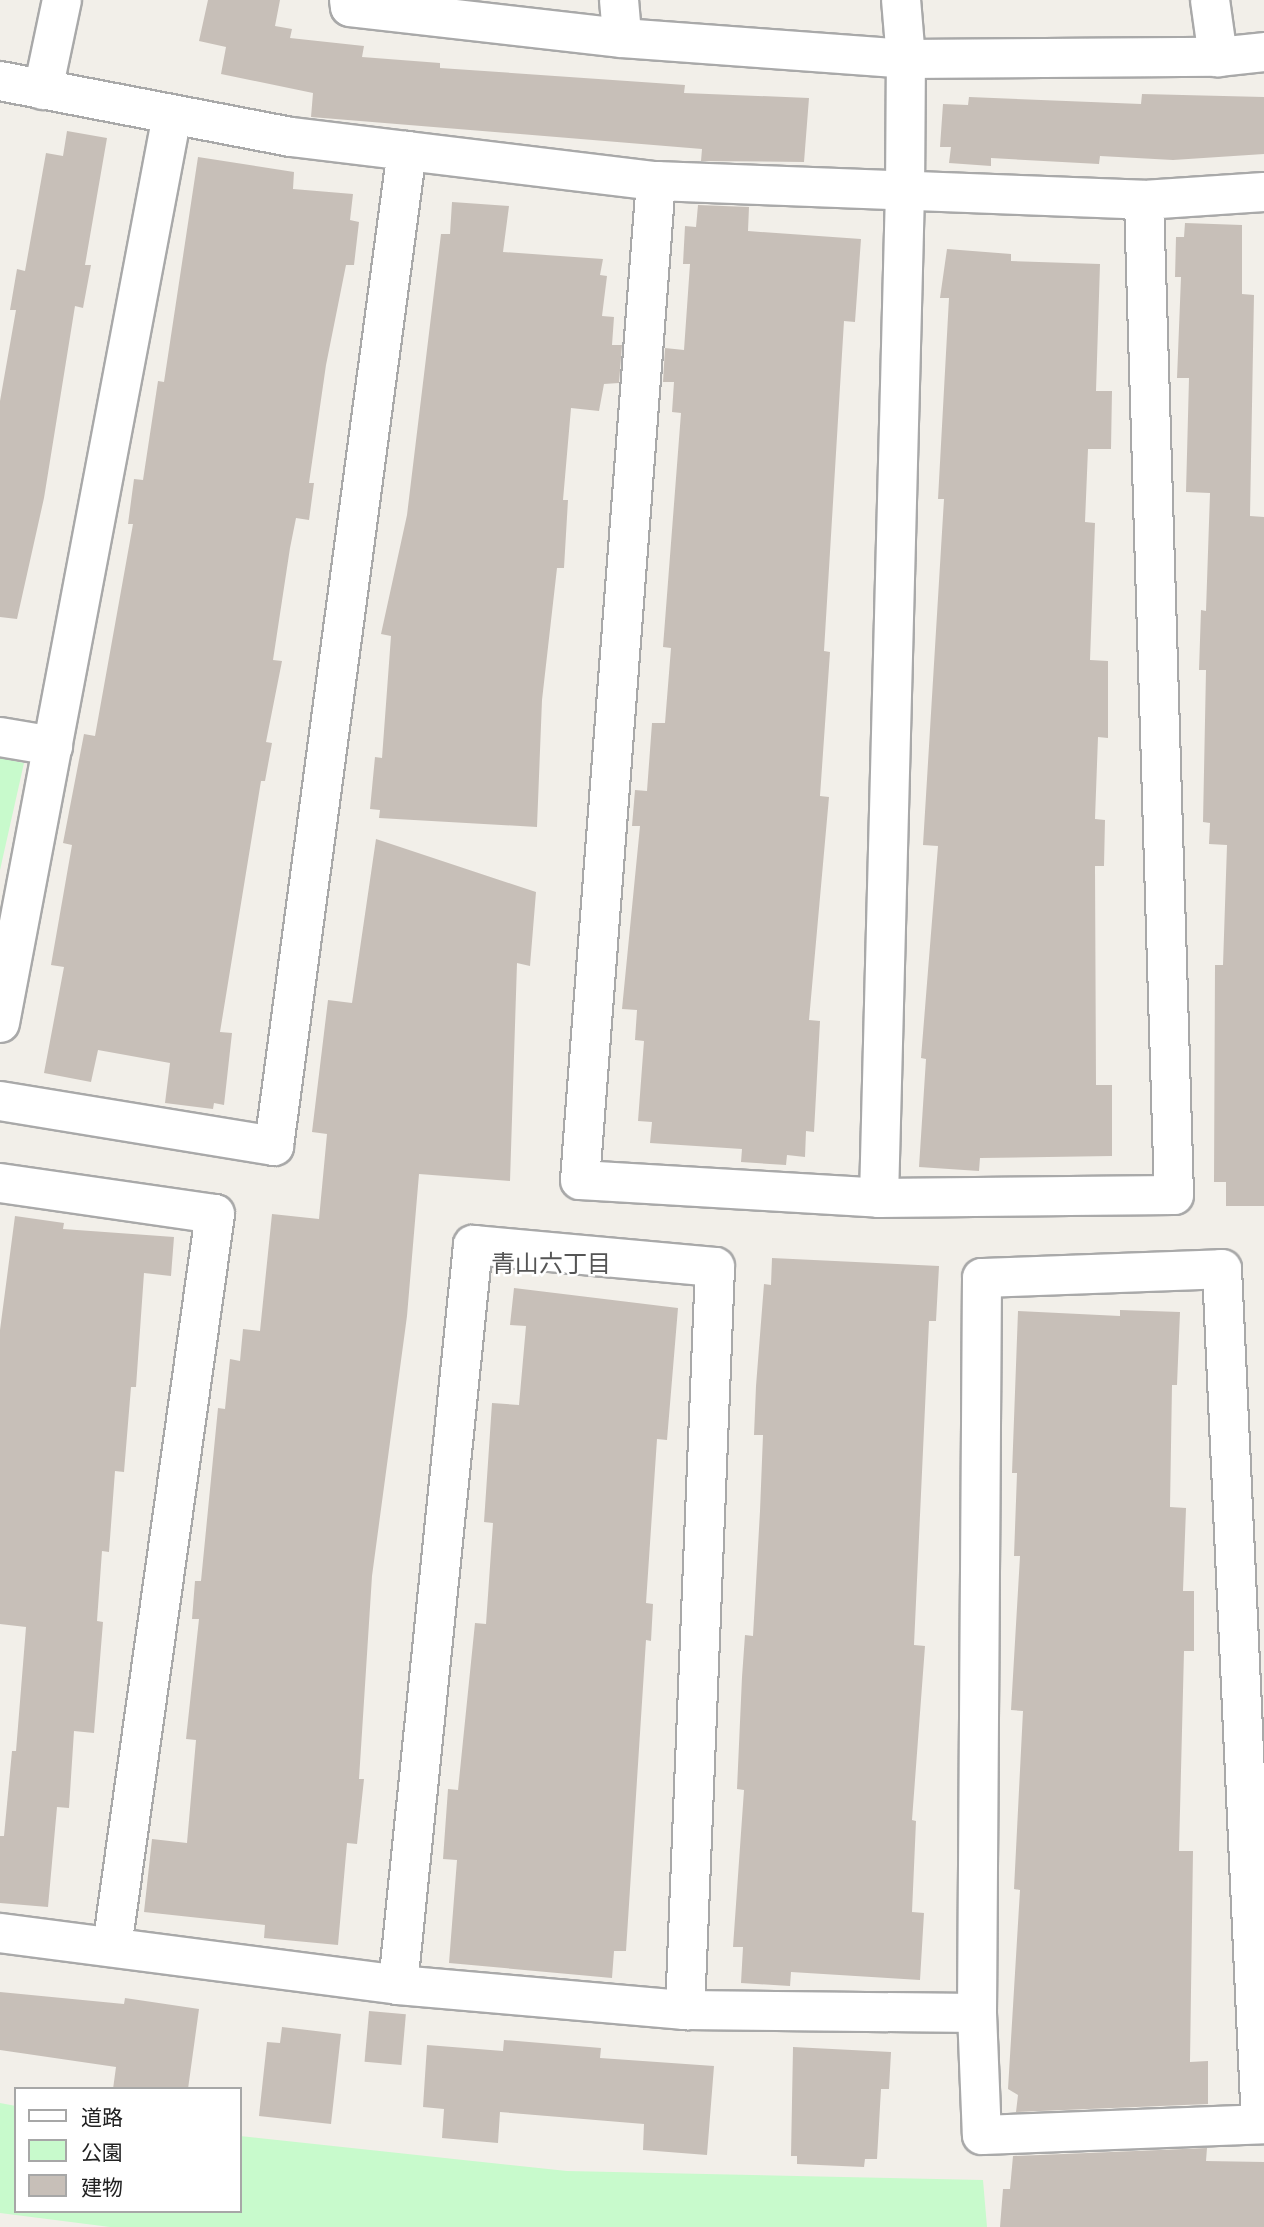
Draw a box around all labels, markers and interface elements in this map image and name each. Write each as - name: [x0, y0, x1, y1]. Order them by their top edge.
- district label: 青山六丁目: [491, 1250, 611, 1278]
- legend: [14, 2087, 242, 2213]
- text: 道路: [81, 2105, 123, 2130]
- text: 公園: [81, 2140, 123, 2165]
- text: 建物: [81, 2175, 123, 2200]

